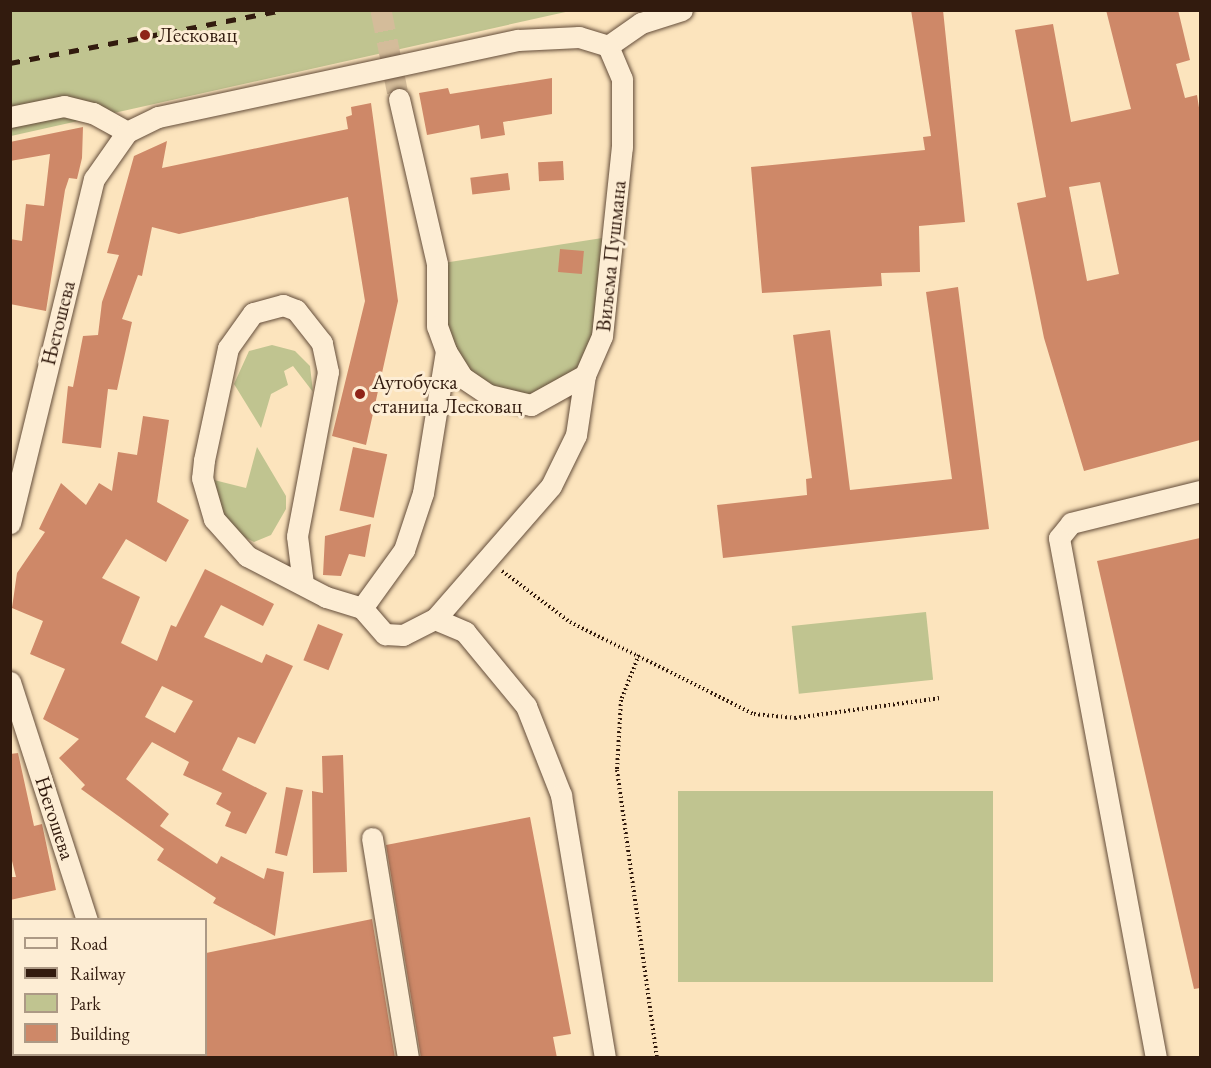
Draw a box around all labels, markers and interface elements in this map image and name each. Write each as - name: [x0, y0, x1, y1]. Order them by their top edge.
- place label: Лесковац: [158, 22, 237, 48]
- marker: Лесковац: [136, 26, 154, 44]
- street label: Виљема Пушмана: [591, 179, 631, 333]
- street label: Његошева: [35, 278, 81, 368]
- place label: Аутобуска станица Лесковац: [372, 369, 522, 419]
- marker: Аутобуска станица Лесковац: [353, 387, 367, 401]
- street label: Његошева: [30, 773, 80, 863]
- legend: [12, 918, 207, 1056]
- text: Road: [70, 932, 108, 955]
- text: Railway: [70, 962, 126, 985]
- text: Park: [70, 992, 101, 1015]
- text: Building: [70, 1022, 130, 1045]

